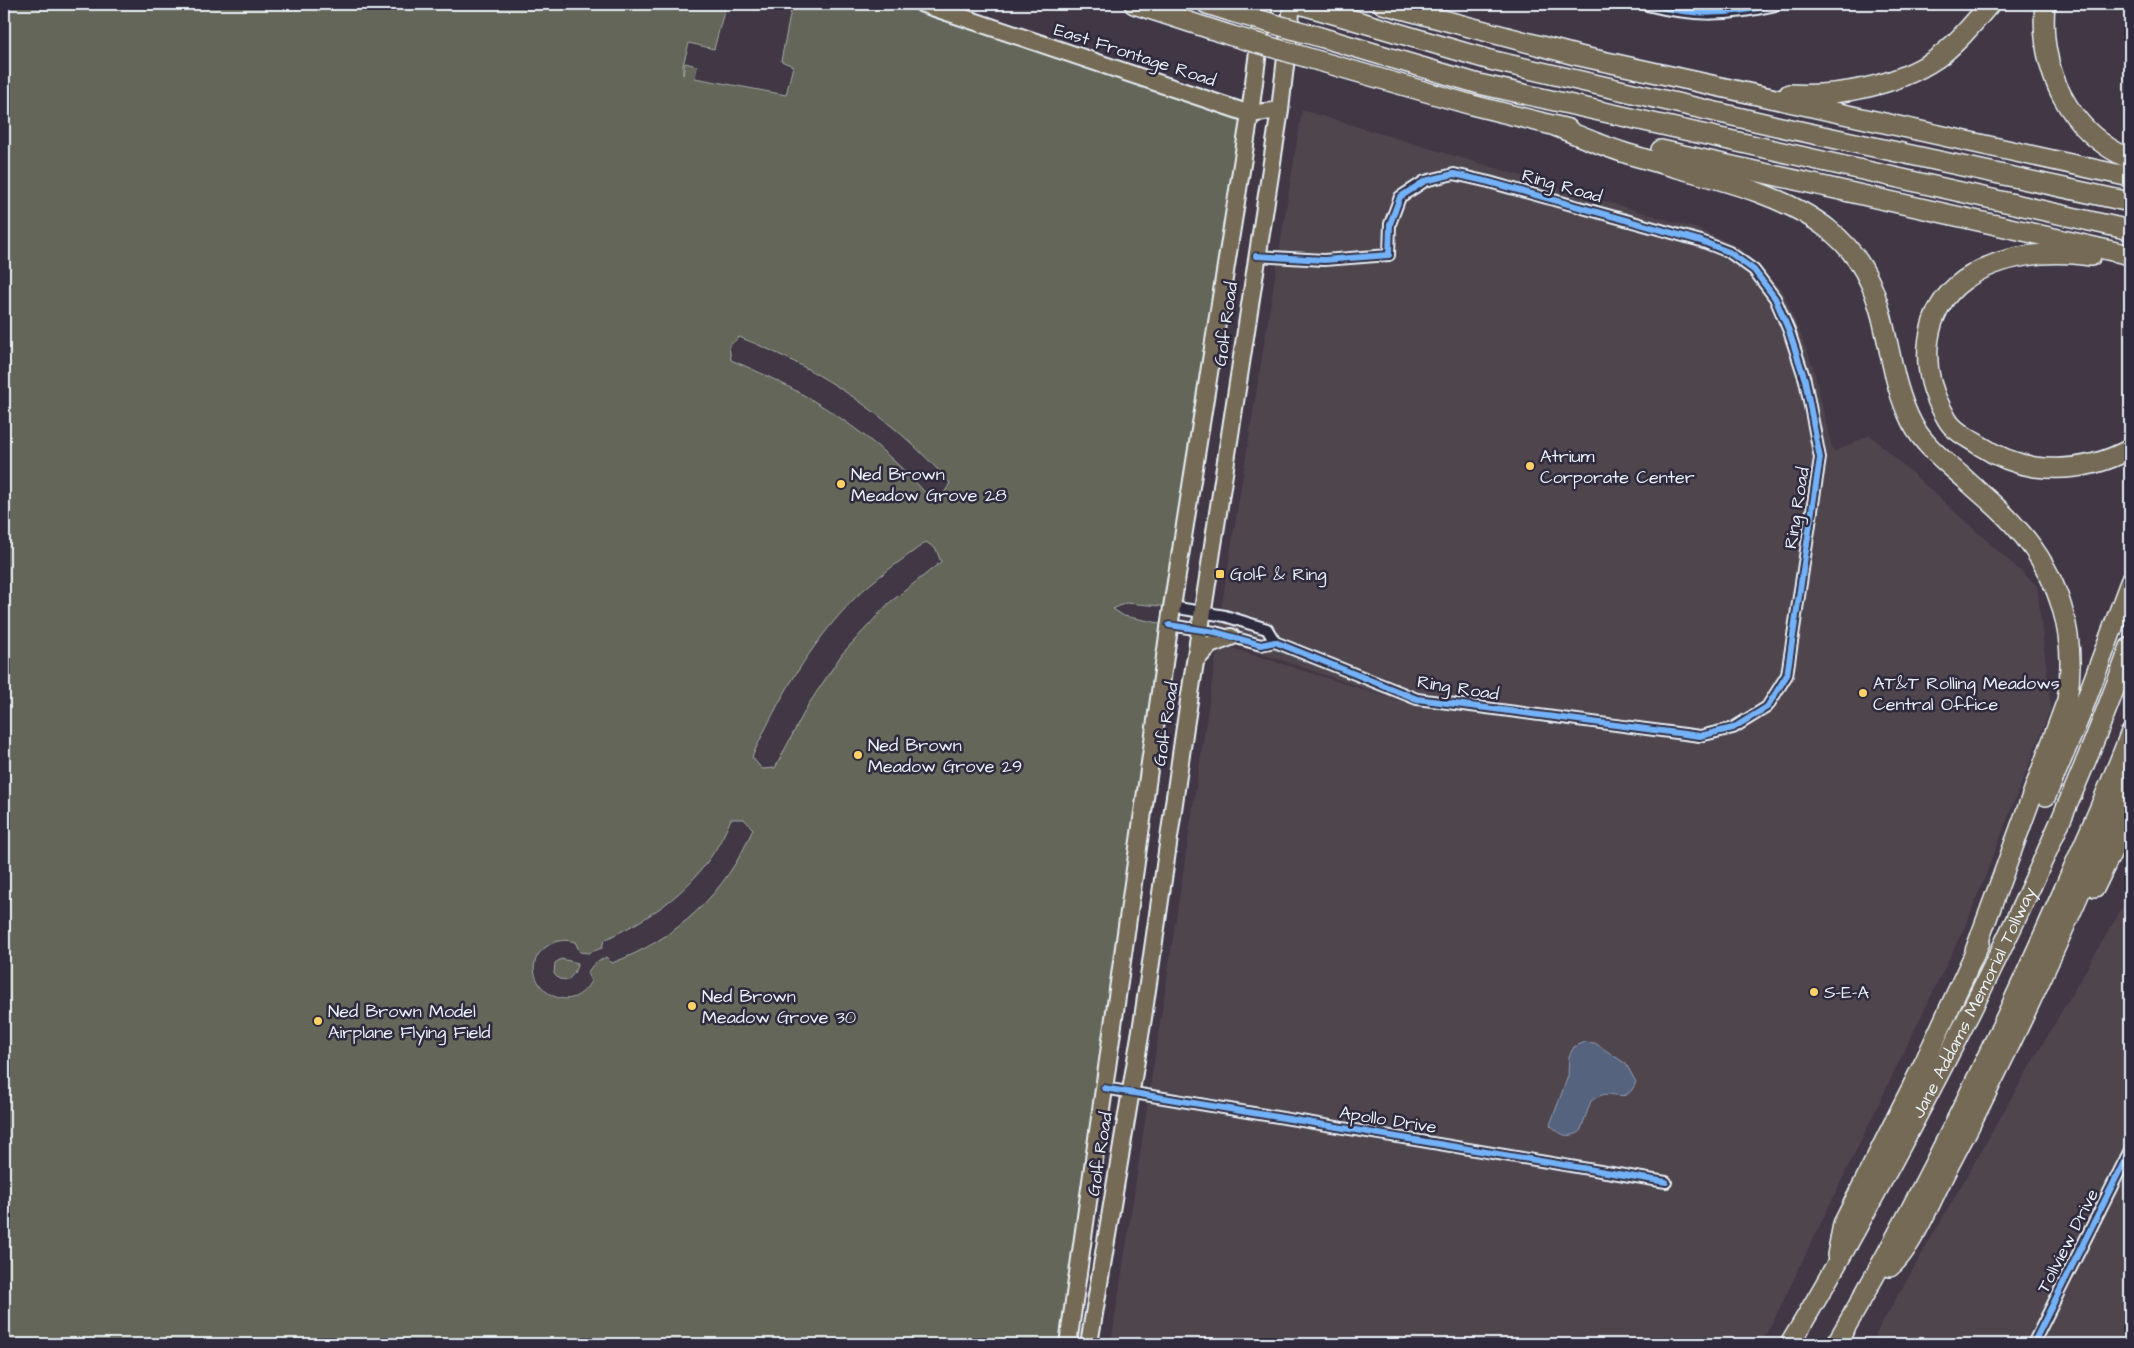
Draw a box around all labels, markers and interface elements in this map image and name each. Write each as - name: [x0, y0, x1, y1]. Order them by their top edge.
- street label: East Frontage Road: [1051, 17, 1219, 94]
- street label: Ring Road: [1519, 163, 1605, 210]
- street label: Golf Road: [1208, 280, 1244, 368]
- place label: Atrium Corporate Center: [1540, 444, 1695, 490]
- marker: Atrium Corporate Center: [1524, 460, 1536, 472]
- place label: Ned Brown Meadow Grove 28: [851, 462, 1007, 508]
- street label: Ring Road: [1778, 465, 1817, 551]
- marker: Ned Brown Meadow Grove 28: [835, 478, 847, 490]
- place label: Golf & Ring: [1230, 562, 1326, 588]
- marker: Golf & Ring: [1214, 568, 1226, 580]
- street label: Ring Road: [1415, 669, 1501, 708]
- place label: AT&T Rolling Meadows Central Office: [1873, 671, 2060, 717]
- street label: Golf Road: [1147, 680, 1185, 768]
- marker: AT&T Rolling Meadows Central Office: [1857, 687, 1869, 699]
- place label: Ned Brown Meadow Grove 29: [868, 733, 1022, 779]
- marker: Ned Brown Meadow Grove 29: [852, 749, 864, 761]
- street label: Jane Addams Memorial Tollway: [1906, 883, 2043, 1122]
- place label: S-E-A: [1824, 980, 1869, 1005]
- place label: Ned Brown Meadow Grove 30: [702, 984, 856, 1030]
- marker: S-E-A: [1808, 986, 1820, 998]
- place label: Ned Brown Model Airplane Flying Field: [328, 999, 491, 1046]
- marker: Ned Brown Meadow Grove 30: [686, 1000, 698, 1012]
- marker: Ned Brown Model Airplane Flying Field: [312, 1015, 324, 1027]
- street label: Apollo Drive: [1338, 1100, 1439, 1140]
- street label: Golf Road: [1081, 1110, 1119, 1198]
- street label: Tollview Drive: [2031, 1184, 2105, 1297]

